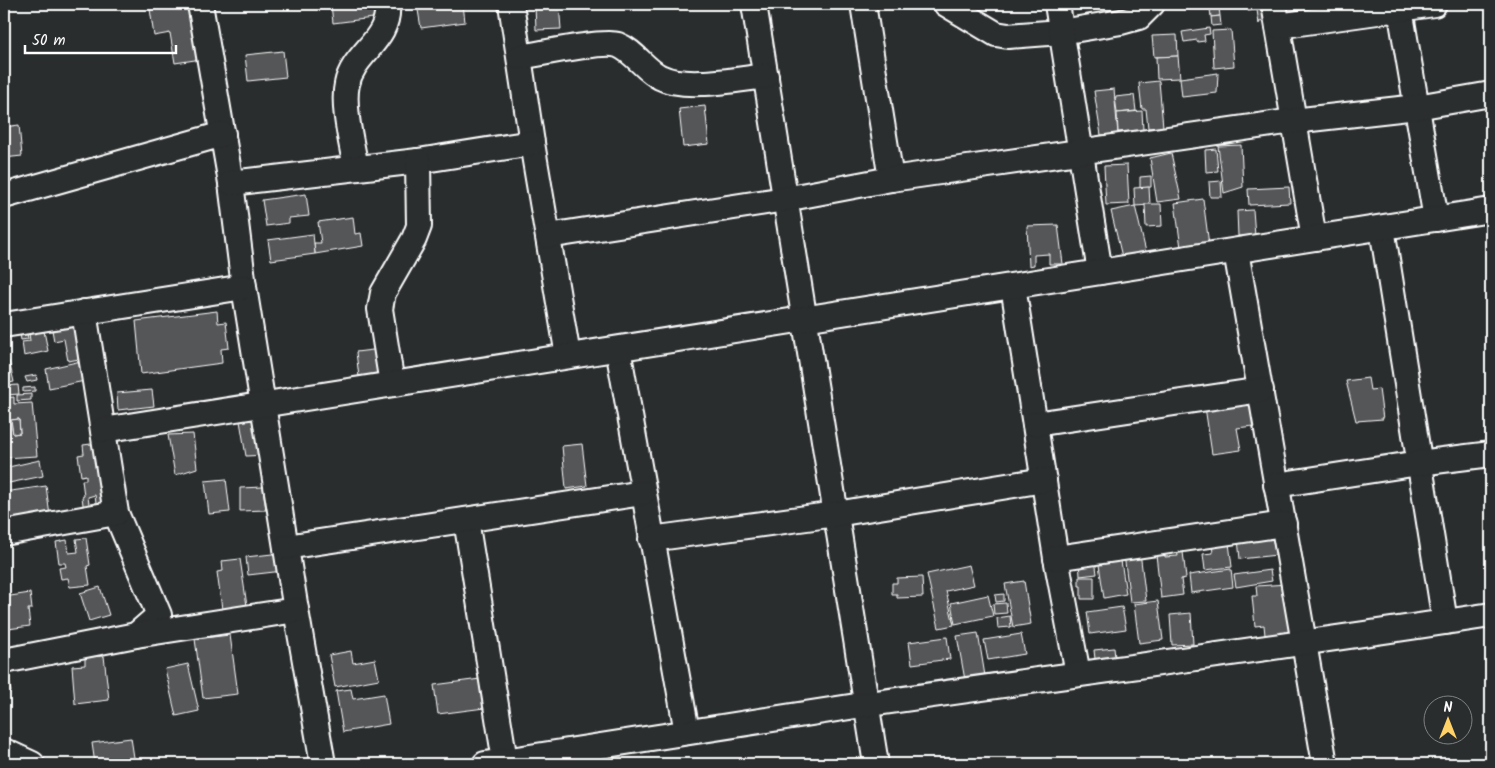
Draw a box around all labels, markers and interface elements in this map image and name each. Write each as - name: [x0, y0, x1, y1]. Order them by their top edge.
- scale bar: [25, 22, 176, 54]
- text: 50 m: [32, 29, 66, 53]
- north arrow: [1422, 696, 1472, 746]
- text: N: [1444, 697, 1453, 719]

